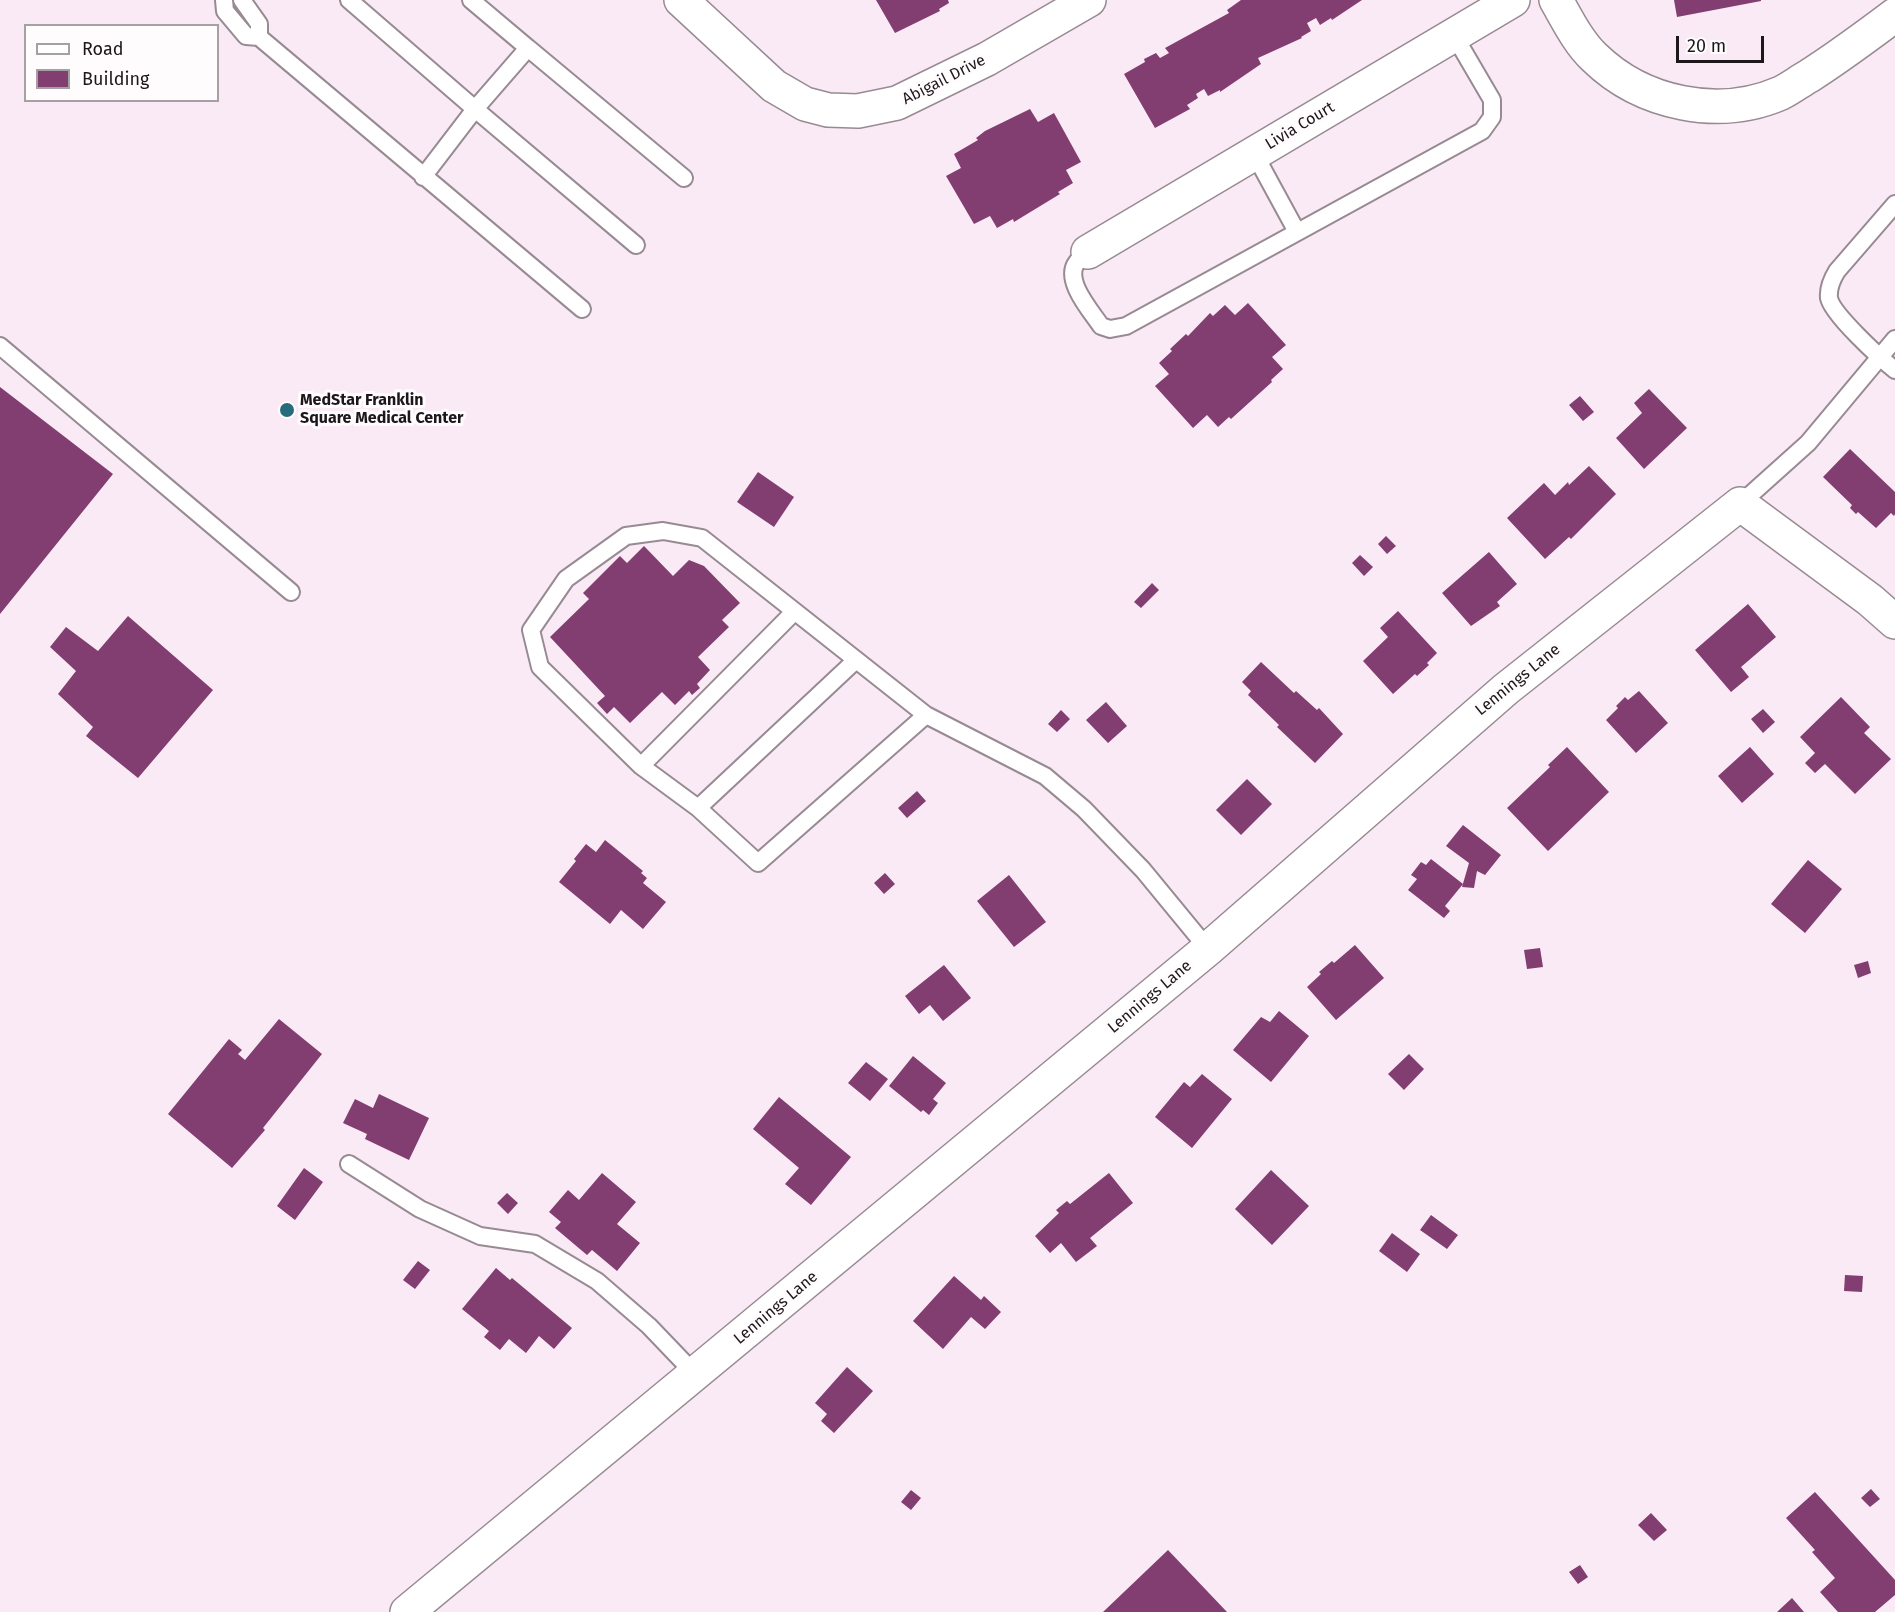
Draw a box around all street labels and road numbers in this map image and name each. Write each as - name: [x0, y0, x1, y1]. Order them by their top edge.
- street label: Abigail Drive: [899, 51, 989, 109]
- street label: Livia Court: [1262, 98, 1338, 154]
- street label: Lennings Lane: [1472, 640, 1564, 720]
- street label: Lennings Lane: [1104, 956, 1196, 1038]
- street label: Lennings Lane: [730, 1267, 822, 1349]

